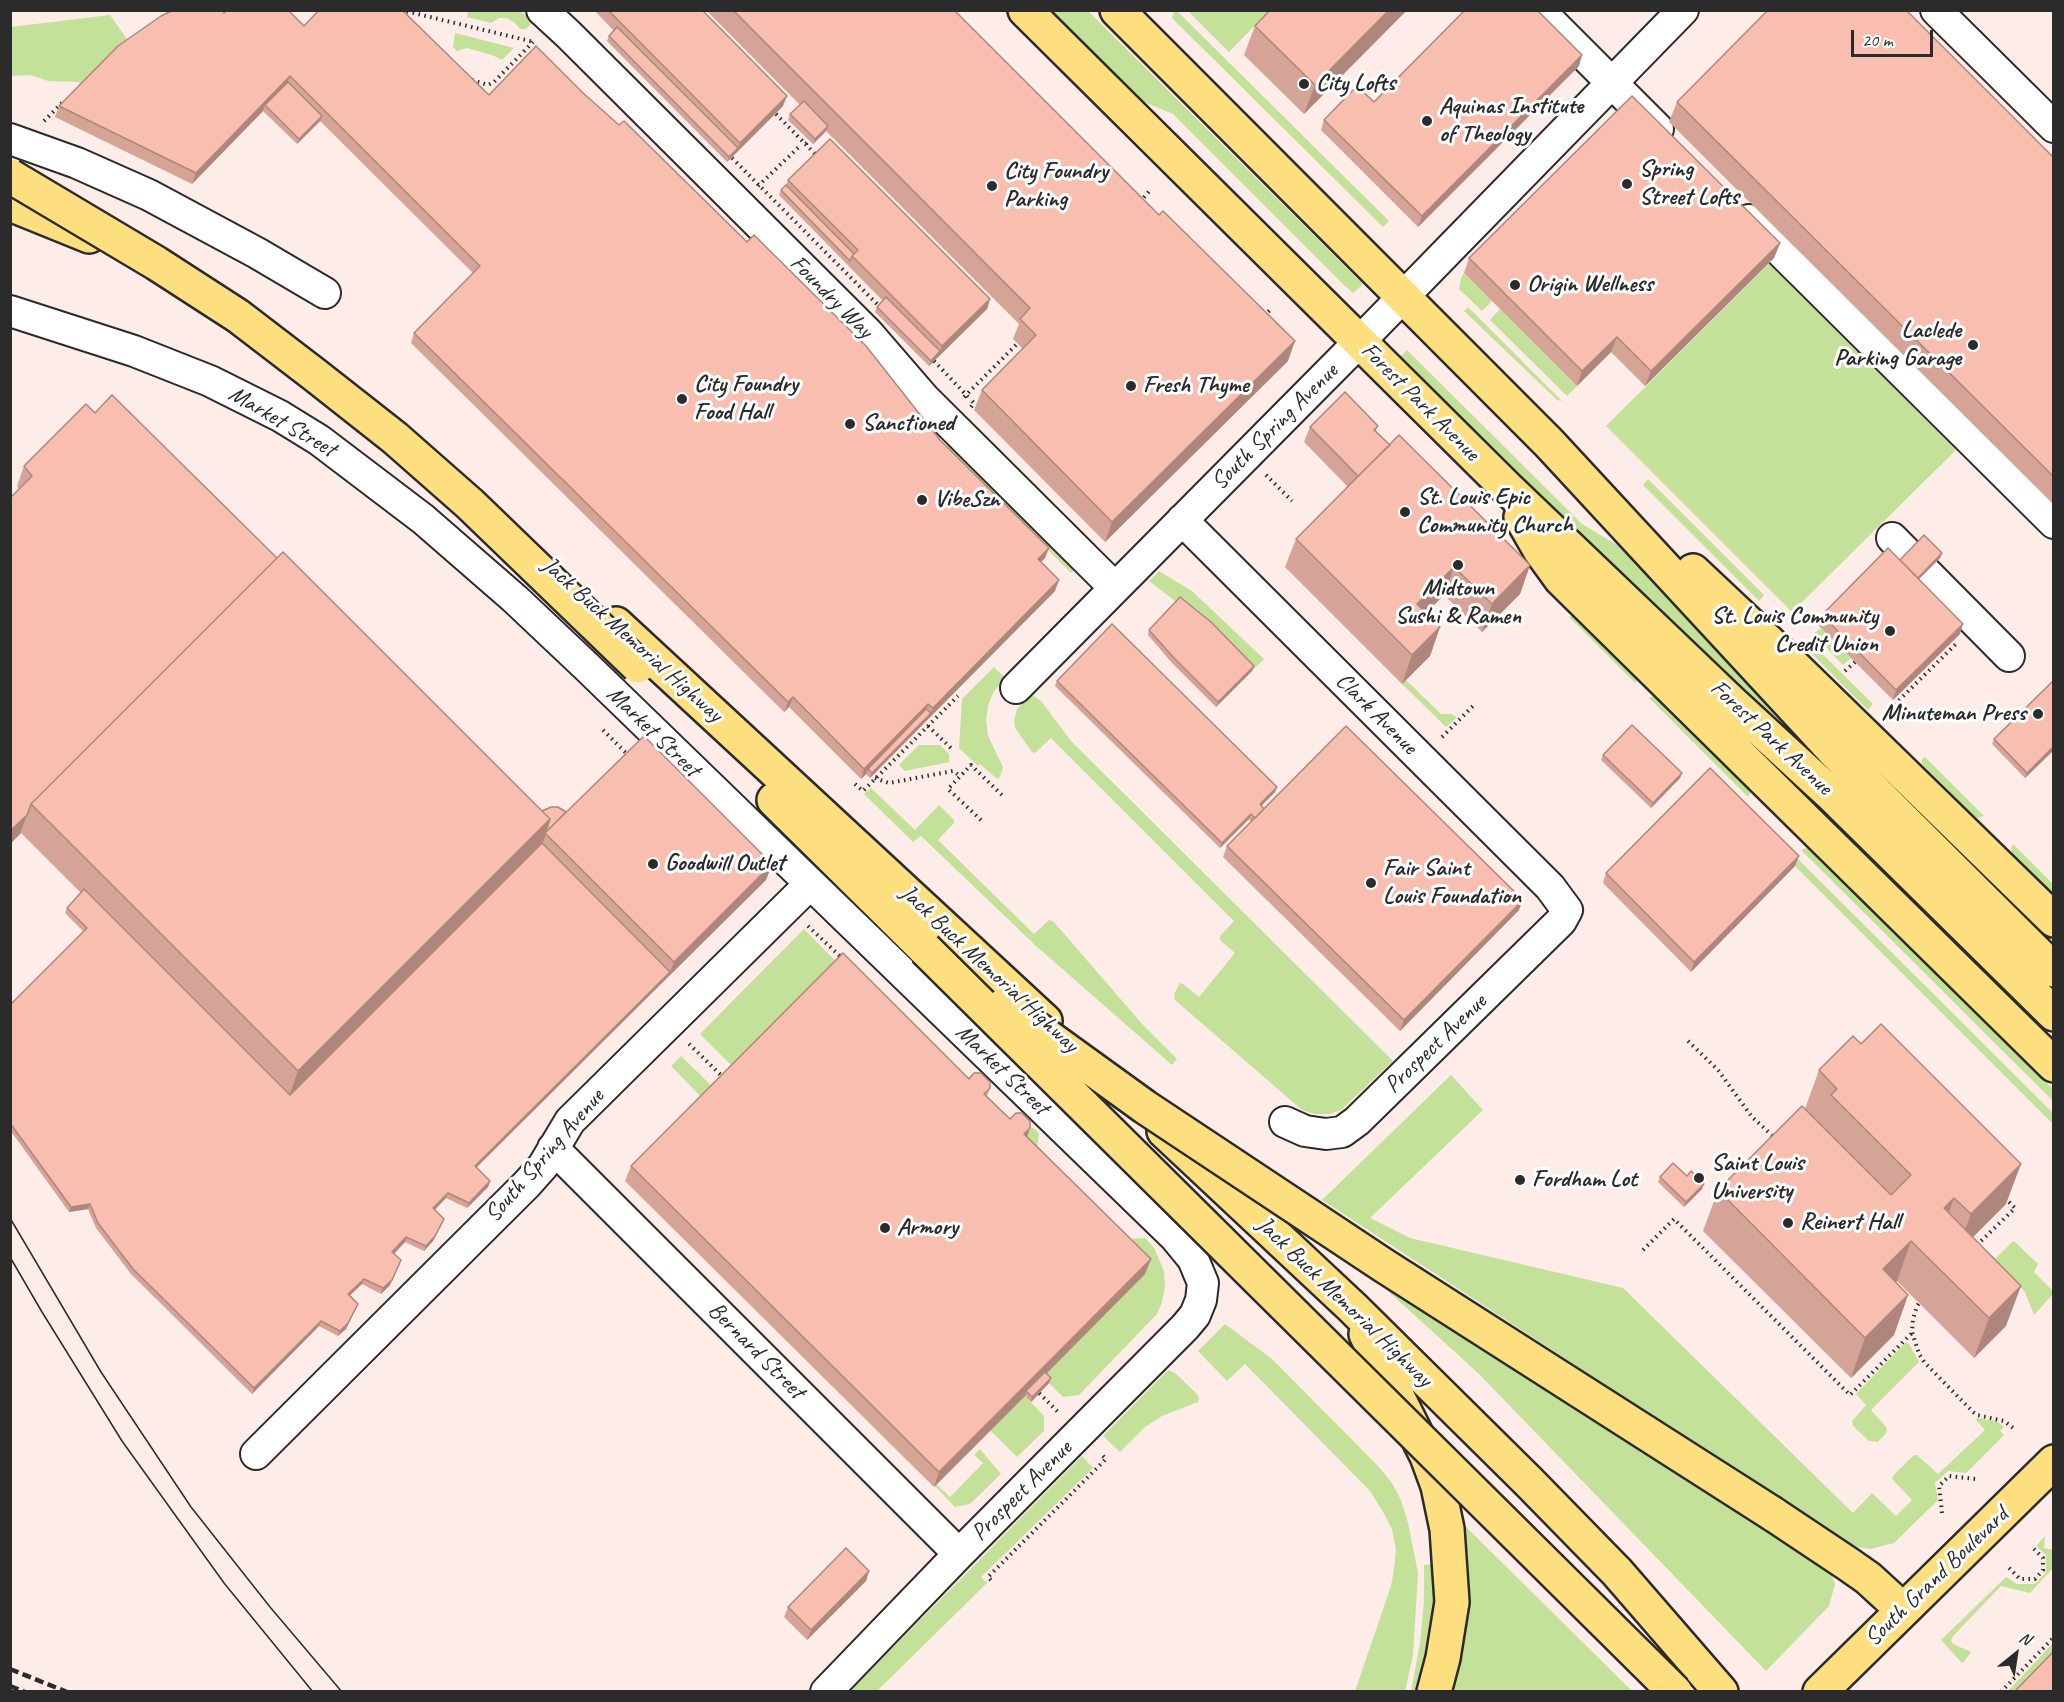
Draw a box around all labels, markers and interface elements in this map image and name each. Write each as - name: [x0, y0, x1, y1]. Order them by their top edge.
- scale bar: [1854, 18, 1936, 56]
- text: 20 m: [1862, 29, 1893, 51]
- place label: City Lofts: [1316, 70, 1395, 98]
- marker: City Lofts: [1297, 77, 1311, 91]
- place label: Aquinas Institute of Theology: [1439, 93, 1583, 149]
- marker: Aquinas Institute of Theology: [1420, 114, 1434, 128]
- place label: Spring Street Lofts: [1639, 156, 1739, 212]
- place label: City Foundry Parking: [1004, 158, 1108, 214]
- marker: Spring Street Lofts: [1620, 177, 1634, 191]
- marker: City Foundry Parking: [985, 179, 999, 193]
- street label: Foundry Way: [783, 249, 879, 345]
- place label: Origin Wellness: [1527, 271, 1653, 299]
- marker: Origin Wellness: [1508, 278, 1522, 292]
- place label: Laclede Parking Garage: [1834, 317, 1961, 373]
- street label: Forest Park Avenue: [1355, 337, 1485, 467]
- marker: Laclede Parking Garage: [1966, 338, 1980, 352]
- street label: South Spring Avenue: [1206, 358, 1344, 496]
- place label: City Foundry Food Hall: [694, 371, 798, 427]
- place label: Fresh Thyme: [1143, 372, 1249, 400]
- marker: Fresh Thyme: [1124, 379, 1138, 393]
- street label: Market Street: [223, 380, 341, 464]
- marker: City Foundry Food Hall: [675, 392, 689, 406]
- place label: Sanctioned: [862, 410, 954, 438]
- marker: Sanctioned: [843, 417, 857, 431]
- place label: St. Louis Epic Community Church: [1417, 484, 1573, 540]
- place label: VibeSzn: [934, 486, 1000, 514]
- marker: VibeSzn: [915, 493, 929, 507]
- marker: St. Louis Epic Community Church: [1398, 505, 1412, 519]
- street label: Jack Buck Memorial Highway: [536, 551, 728, 729]
- marker: Midtown Sushi & Ramen: [1451, 558, 1465, 572]
- place label: Midtown Sushi & Ramen: [1395, 575, 1521, 631]
- place label: St. Louis Community Credit Union: [1711, 603, 1878, 659]
- marker: St. Louis Community Credit Union: [1883, 624, 1897, 638]
- street label: Clark Avenue: [1329, 667, 1423, 761]
- street label: Forest Park Avenue: [1704, 674, 1838, 802]
- street label: Market Street: [600, 680, 706, 784]
- place label: Minuteman Press: [1882, 700, 2026, 728]
- marker: Minuteman Press: [2031, 707, 2045, 721]
- place label: Goodwill Outlet: [665, 850, 785, 878]
- place label: Fair Saint Louis Foundation: [1383, 855, 1521, 911]
- marker: Goodwill Outlet: [646, 857, 660, 871]
- marker: Fair Saint Louis Foundation: [1364, 876, 1378, 890]
- street label: Jack Buck Memorial Highway: [894, 879, 1084, 1059]
- street label: Prospect Avenue: [1379, 988, 1493, 1100]
- street label: Market Street: [949, 1018, 1055, 1122]
- street label: South Spring Avenue: [479, 1083, 611, 1229]
- place label: Saint Louis University: [1711, 1150, 1804, 1206]
- place label: Fordham Lot: [1532, 1166, 1637, 1194]
- marker: Saint Louis University: [1692, 1171, 1706, 1185]
- marker: Fordham Lot: [1513, 1173, 1527, 1187]
- place label: Reinert Hall: [1800, 1209, 1900, 1237]
- street label: Jack Buck Memorial Highway: [1250, 1211, 1438, 1393]
- place label: Armory: [897, 1214, 958, 1242]
- marker: Reinert Hall: [1781, 1216, 1795, 1230]
- marker: Armory: [878, 1221, 892, 1235]
- street label: Bernard Street: [701, 1296, 811, 1406]
- street label: Prospect Avenue: [966, 1435, 1078, 1547]
- street label: South Grand Boulevard: [1859, 1501, 2015, 1653]
- north arrow: [1986, 1624, 2046, 1684]
- text: N: [2016, 1627, 2034, 1650]

